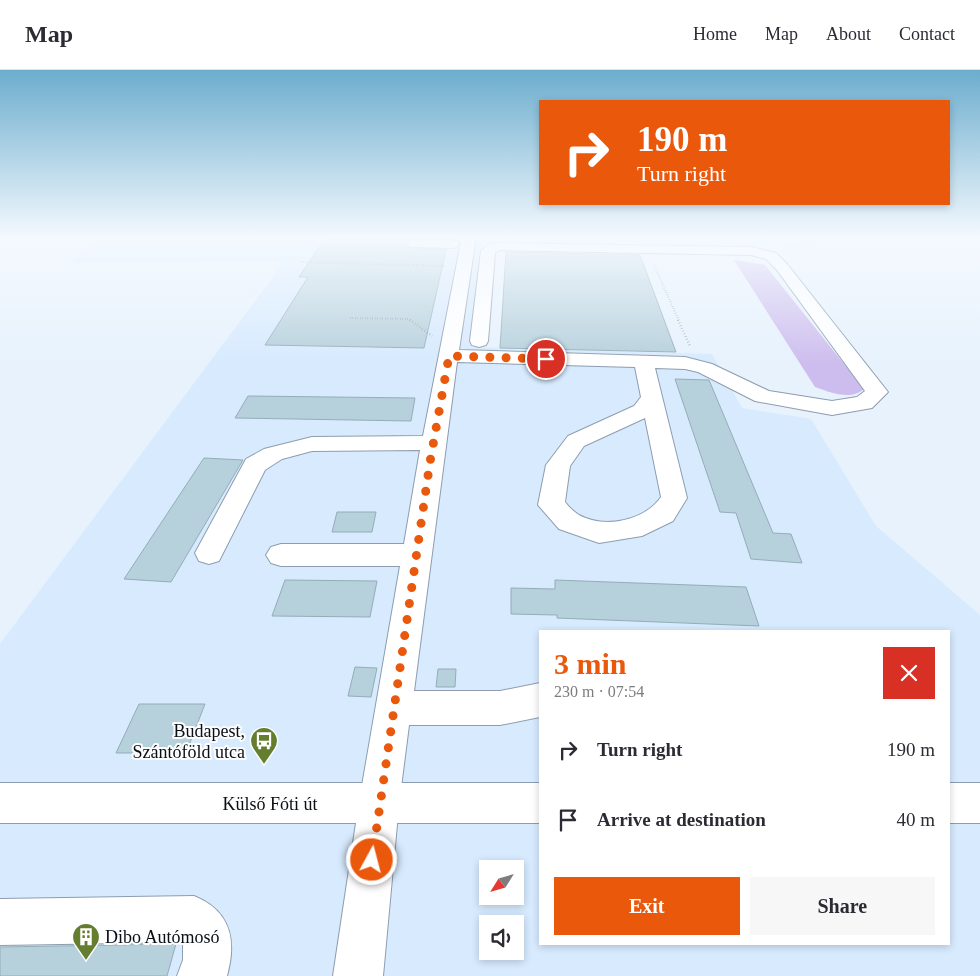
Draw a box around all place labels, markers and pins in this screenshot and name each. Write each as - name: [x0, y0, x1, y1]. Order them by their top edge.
- pin: [525, 338, 567, 380]
- place label: Budapest, Szántóföld utca: [133, 721, 245, 762]
- bus stop icon: Budapest, Szántóföld utca: [249, 726, 279, 765]
- building icon: Dibo Autómosó: [71, 922, 101, 961]
- place label: Dibo Autómosó: [105, 927, 220, 947]

